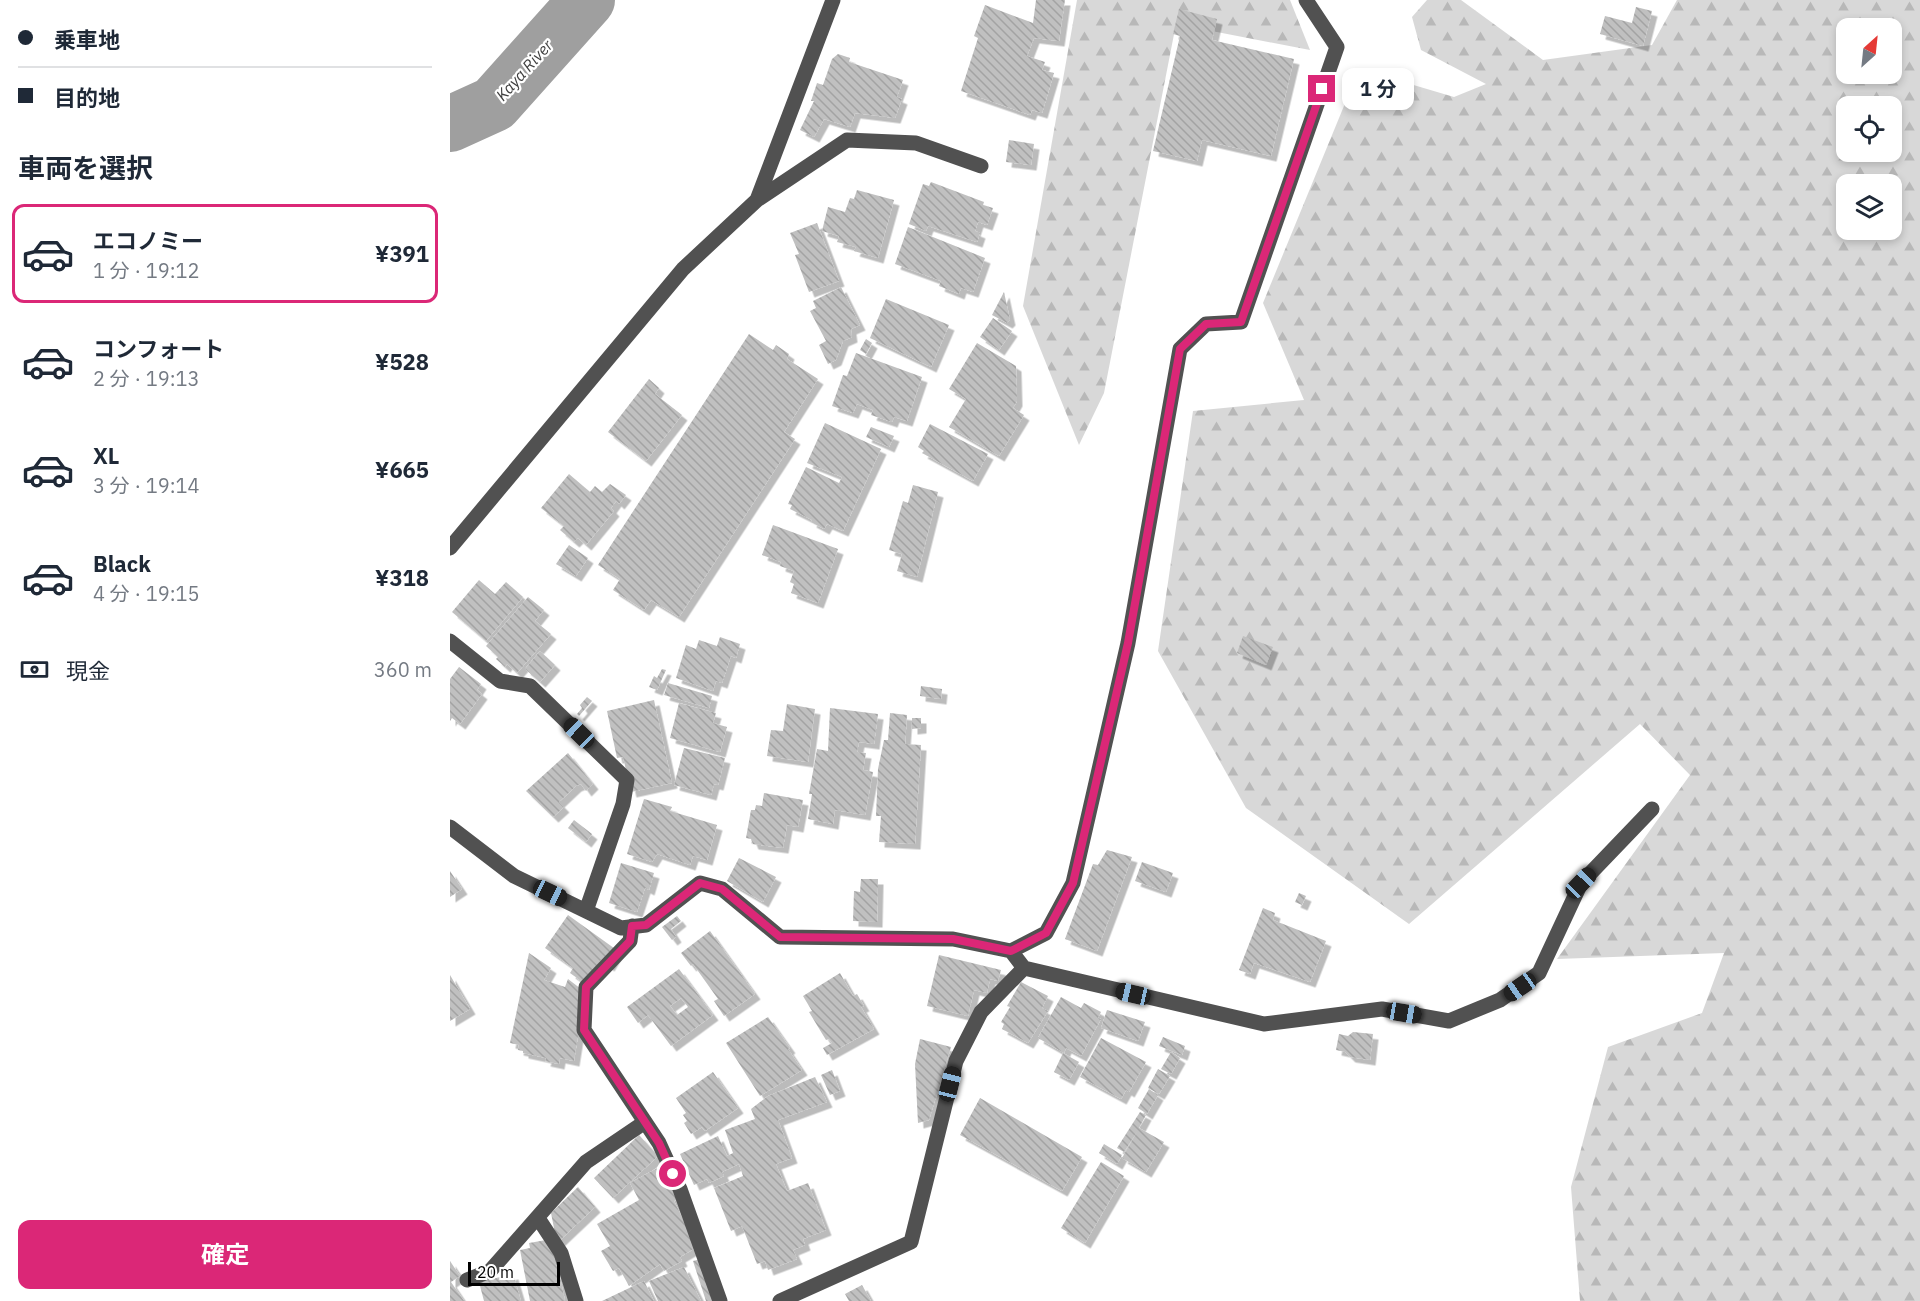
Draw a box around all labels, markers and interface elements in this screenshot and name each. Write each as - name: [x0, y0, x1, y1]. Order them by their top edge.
- north arrow: [1836, 18, 1902, 84]
- map controls: [1836, 18, 1902, 240]
- text: 乗車地: [54, 25, 120, 54]
- water label: Kaya River: [491, 35, 557, 105]
- callout: 1 分: [1343, 68, 1415, 110]
- route end: [1308, 75, 1335, 102]
- text: 1 分: [1360, 75, 1396, 102]
- text: 目的地: [54, 83, 120, 112]
- button: locate: [1836, 96, 1902, 162]
- text: 車両を選択: [18, 150, 153, 185]
- button: layers: [1836, 174, 1902, 240]
- text: エコノミー: [93, 226, 203, 255]
- icon: car: [21, 227, 75, 281]
- text: ¥391: [375, 239, 429, 268]
- text: 1 分 · 19:12: [93, 257, 200, 284]
- text: コンフォート: [93, 334, 224, 363]
- icon: car: [21, 335, 75, 389]
- text: ¥528: [375, 347, 429, 376]
- text: 2 分 · 19:13: [93, 365, 200, 392]
- text: XL: [93, 441, 119, 470]
- icon: car: [21, 443, 75, 497]
- text: ¥665: [375, 455, 429, 484]
- text: 3 分 · 19:14: [93, 472, 200, 499]
- text: Black: [93, 549, 151, 578]
- icon: car: [21, 551, 75, 605]
- text: ¥318: [375, 563, 429, 592]
- text: 4 分 · 19:15: [93, 580, 200, 607]
- icon: cash: [18, 653, 51, 686]
- text: 現金: [66, 656, 110, 685]
- text: 360 m: [374, 656, 432, 683]
- car: [560, 714, 598, 752]
- car: [1562, 864, 1600, 902]
- car: [530, 877, 570, 909]
- car: [1500, 969, 1540, 1005]
- car: [1113, 981, 1153, 1007]
- car: [1385, 1001, 1423, 1025]
- car: [937, 1064, 963, 1104]
- route start: [659, 1160, 686, 1187]
- button: 確定: [18, 1220, 432, 1289]
- scale bar: [468, 1259, 560, 1286]
- text: 20 m: [477, 1262, 514, 1282]

